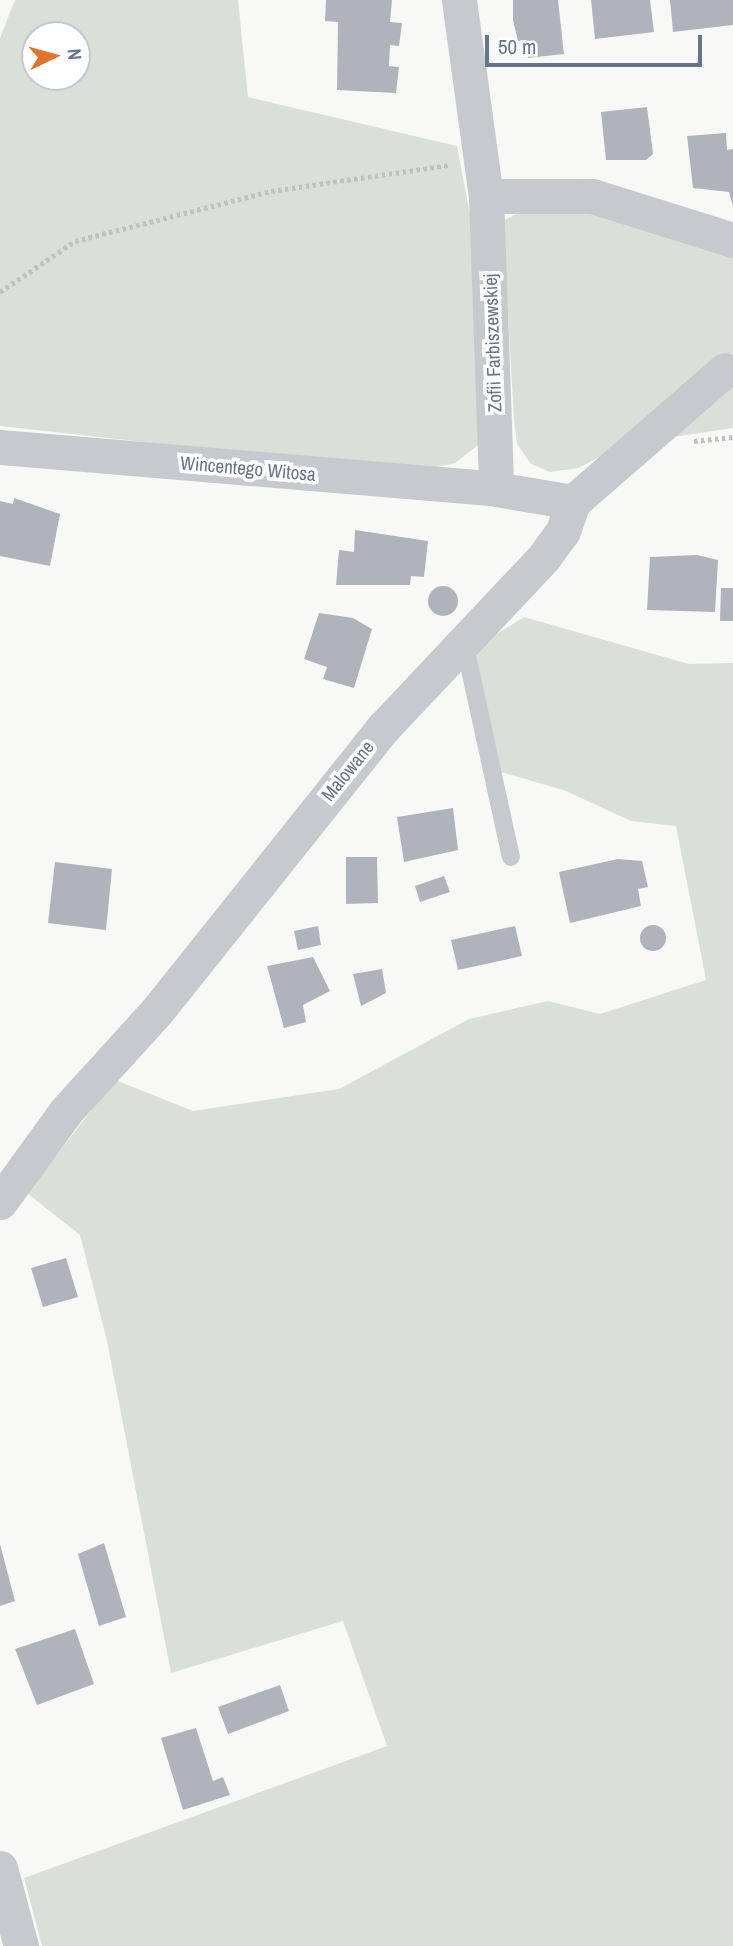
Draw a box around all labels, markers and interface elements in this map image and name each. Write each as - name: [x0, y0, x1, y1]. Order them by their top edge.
- north arrow: [21, 21, 91, 91]
- scale bar: [488, 21, 705, 65]
- text: 50 m: [498, 32, 536, 61]
- text: N: [61, 48, 88, 61]
- street label: Zofii Farbiszewskiej: [479, 273, 507, 413]
- street label: Wincentego Witosa: [179, 452, 317, 486]
- street label: Malowane: [317, 736, 379, 806]

